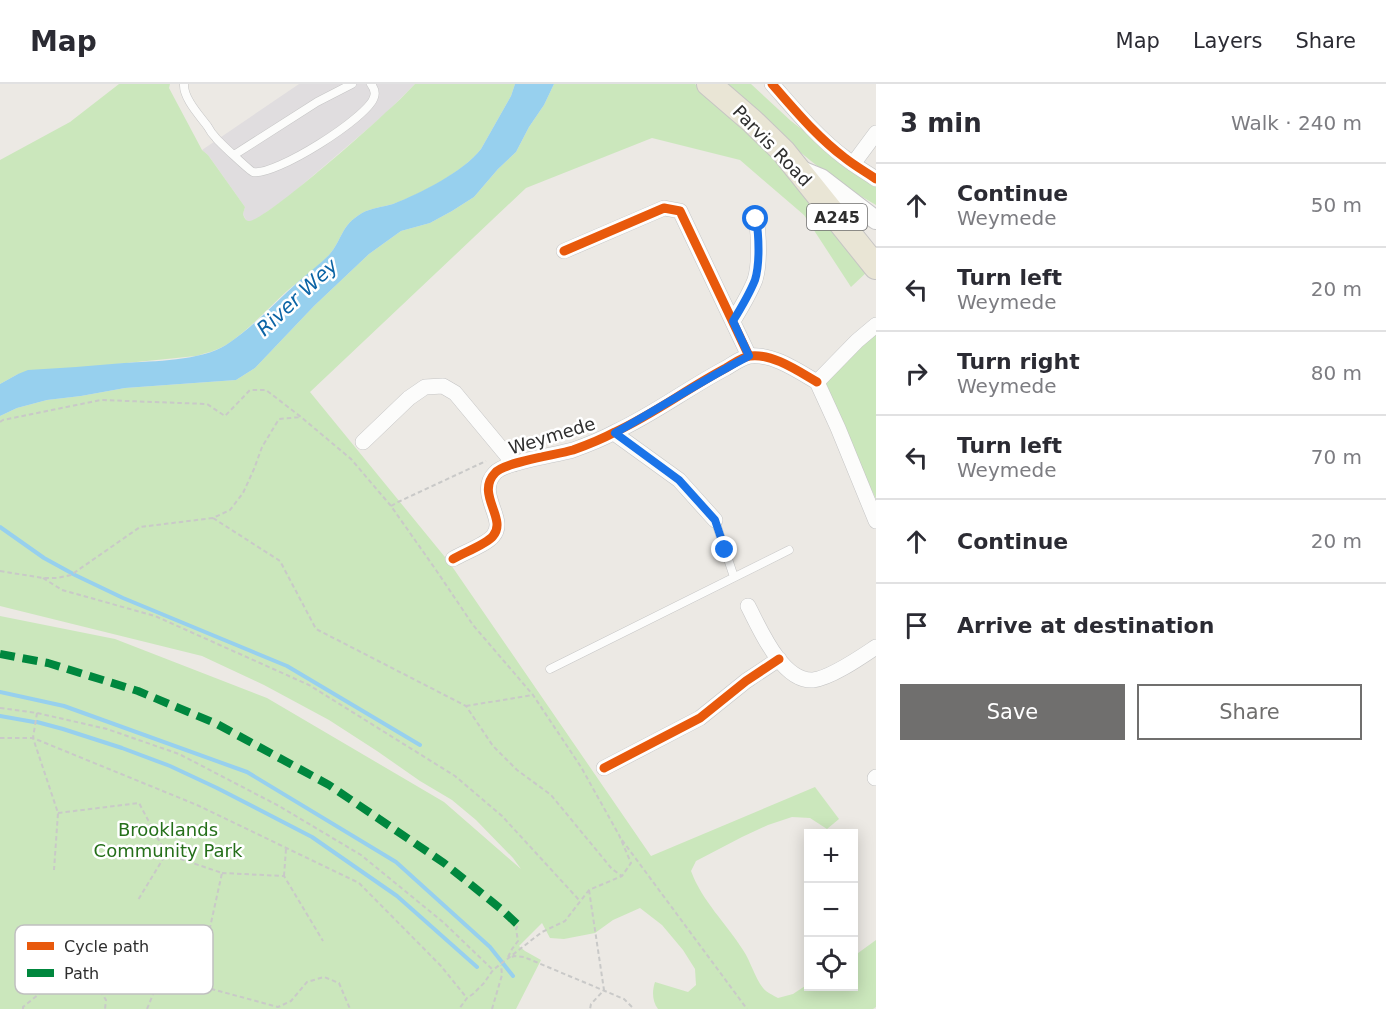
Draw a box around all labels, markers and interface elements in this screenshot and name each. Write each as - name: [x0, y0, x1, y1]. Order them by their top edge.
- text: Map: [30, 25, 97, 58]
- text: Map: [1116, 29, 1160, 53]
- text: Layers: [1193, 29, 1262, 53]
- text: Share: [1295, 29, 1356, 53]
- street label: Parvis Road: [729, 101, 816, 190]
- text: 3 min: [900, 108, 982, 138]
- text: Walk · 240 m: [1231, 111, 1362, 135]
- text: Continue: [957, 181, 1068, 206]
- icon: ahead: [900, 189, 933, 222]
- text: 50 m: [1311, 193, 1362, 217]
- road number: A245: [807, 204, 867, 230]
- route start: [742, 205, 768, 231]
- text: Weymede: [957, 206, 1057, 230]
- water label: River Wey: [251, 253, 343, 341]
- text: Turn left: [957, 265, 1062, 290]
- icon: left: [900, 273, 933, 306]
- text: 20 m: [1311, 277, 1362, 301]
- text: Weymede: [957, 290, 1057, 314]
- text: Turn right: [957, 349, 1080, 374]
- icon: right: [900, 357, 933, 390]
- text: 80 m: [1311, 361, 1362, 385]
- text: Weymede: [957, 374, 1057, 398]
- street label: Weymede: [506, 412, 598, 459]
- text: Turn left: [957, 433, 1062, 458]
- icon: left: [900, 441, 933, 474]
- text: 70 m: [1311, 445, 1362, 469]
- text: Weymede: [957, 458, 1057, 482]
- icon: ahead: [900, 525, 933, 558]
- text: Continue: [957, 529, 1068, 554]
- text: 20 m: [1311, 529, 1362, 553]
- route end: [711, 536, 737, 562]
- icon: arrive: [900, 609, 933, 642]
- text: Arrive at destination: [957, 613, 1214, 638]
- button: Save: [900, 684, 1125, 740]
- button: Share: [1137, 684, 1362, 740]
- park label: Brooklands Community Park: [94, 819, 243, 861]
- map controls: [804, 829, 858, 991]
- button: +: [804, 829, 858, 883]
- button: −: [804, 883, 858, 937]
- legend: [15, 925, 213, 994]
- text: Cycle path: [64, 937, 149, 956]
- button: locate: [804, 937, 858, 991]
- text: Path: [64, 964, 99, 983]

